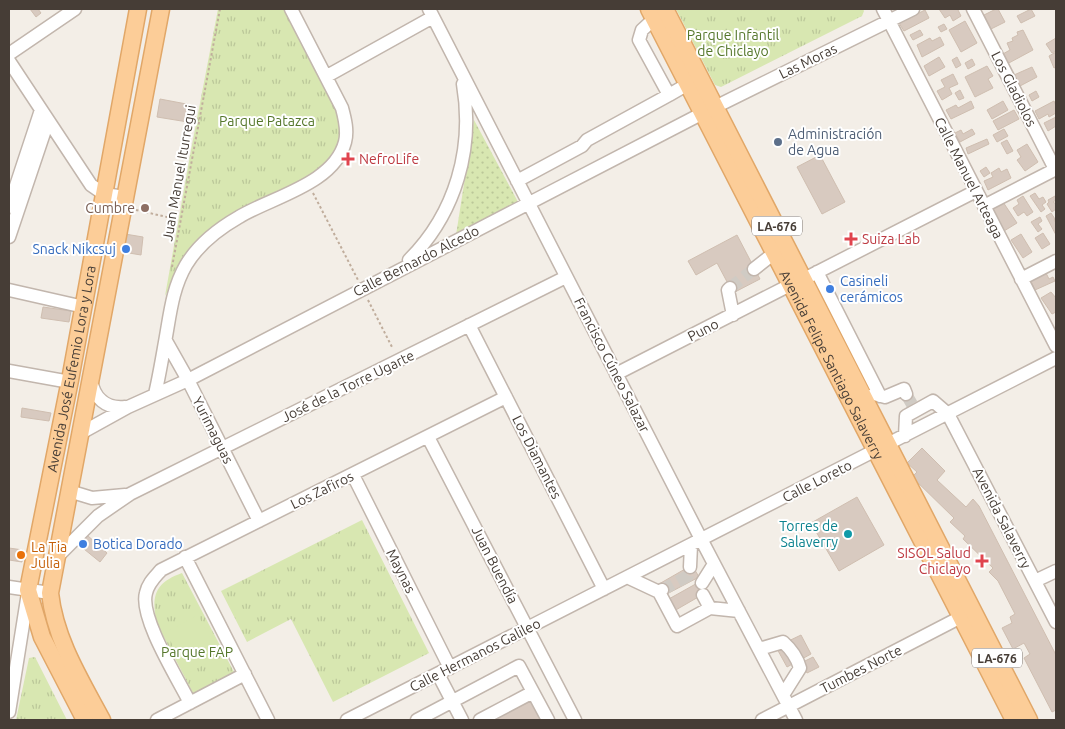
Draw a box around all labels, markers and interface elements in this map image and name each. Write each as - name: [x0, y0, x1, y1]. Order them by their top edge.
- park label: Parque Infantil de Chiclayo: [687, 27, 780, 59]
- street label: Las Moras: [776, 40, 840, 82]
- street label: Los Gladiolos: [988, 49, 1040, 129]
- street label: Juan Manuel Iturregui: [159, 104, 199, 242]
- park label: Parque Patazca: [219, 113, 315, 129]
- street label: Calle Manuel Arteaga: [931, 115, 1007, 241]
- place label: Administración de Agua: [788, 126, 882, 158]
- marker: Administración de Agua: [772, 136, 784, 148]
- place label: NefroLife: [359, 151, 419, 167]
- marker: NefroLife: [341, 152, 355, 166]
- place label: Cumbre: [85, 200, 135, 216]
- marker: Cumbre: [139, 202, 151, 214]
- road number: LA-676: [752, 217, 802, 236]
- street label: Calle Bernardo Alcedo: [350, 222, 482, 300]
- place label: Suiza Lab: [862, 231, 920, 247]
- marker: Suiza Lab: [844, 232, 858, 246]
- place label: Snack Nikcsuj: [32, 241, 116, 257]
- marker: Snack Nikcsuj: [120, 243, 132, 255]
- street label: Avenida José Eufemio Lora y Lora: [44, 264, 99, 474]
- street label: Avenida Felipe Santiago Salaverry: [776, 267, 887, 462]
- place label: Casineli cerámicos: [840, 273, 903, 305]
- marker: Casineli cerámicos: [824, 283, 836, 295]
- street label: Francisco Cúneo Salazar: [571, 295, 653, 436]
- street label: Puno: [685, 315, 721, 345]
- street label: José de la Torre Ugarte: [279, 347, 417, 425]
- street label: Yurimaguas: [189, 394, 237, 466]
- street label: Los Diamantes: [509, 413, 565, 501]
- street label: Calle Loreto: [779, 457, 855, 505]
- street label: Avenida Salaverry: [970, 465, 1034, 571]
- street label: Los Zafiros: [288, 468, 356, 512]
- place label: Torres de Salaverry: [779, 518, 838, 550]
- street label: Juan Buendía: [469, 524, 521, 606]
- marker: Torres de Salaverry: [842, 528, 854, 540]
- place label: Botica Dorado: [93, 536, 183, 552]
- marker: Botica Dorado: [77, 538, 89, 550]
- place label: La Tia Julia: [31, 539, 67, 571]
- place label: SISOL Salud Chiclayo: [897, 545, 971, 577]
- street label: Maynas: [383, 546, 419, 596]
- marker: La Tia Julia: [15, 549, 27, 561]
- marker: SISOL Salud Chiclayo: [975, 554, 989, 568]
- street label: Calle Hermanos Galileo: [407, 615, 543, 695]
- street label: Tumbes Norte: [818, 642, 904, 696]
- park label: Parque FAP: [161, 644, 233, 660]
- road number: LA-676: [972, 648, 1022, 668]

